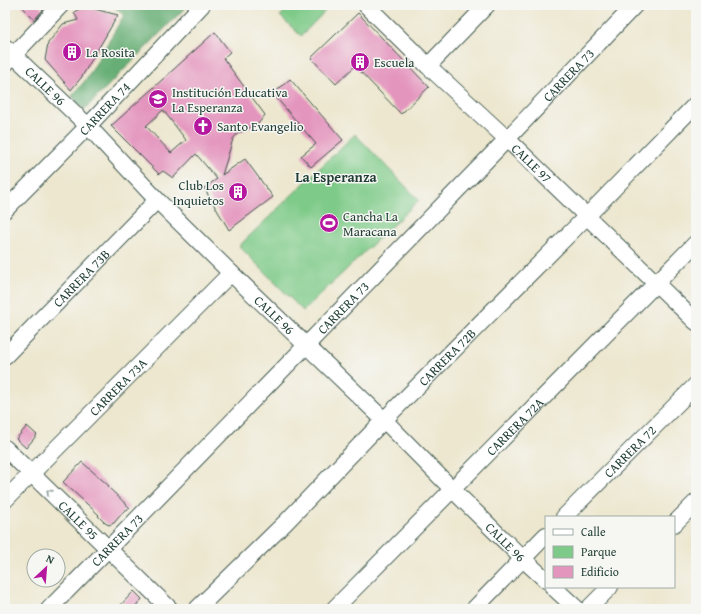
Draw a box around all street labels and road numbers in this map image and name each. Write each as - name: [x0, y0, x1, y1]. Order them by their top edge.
- street label: CARRERA 73: [539, 44, 599, 106]
- street label: CALLE 96: [21, 62, 70, 110]
- street label: CARRERA 74: [75, 78, 135, 140]
- street label: CALLE 97: [507, 139, 556, 187]
- street label: CARRERA 73B: [49, 245, 114, 312]
- street label: CARRERA 73: [313, 277, 373, 339]
- street label: CALLE 96: [250, 291, 298, 339]
- street label: CARRERA 72B: [414, 324, 480, 390]
- street label: CARRERA 73A: [85, 354, 151, 420]
- street label: CARRERA 72A: [482, 393, 548, 460]
- street label: CARRERA 72: [600, 421, 660, 482]
- street label: CALLE 95: [54, 496, 103, 544]
- street label: CARRERA 73: [87, 510, 147, 571]
- street label: CALLE 96: [481, 518, 529, 566]

